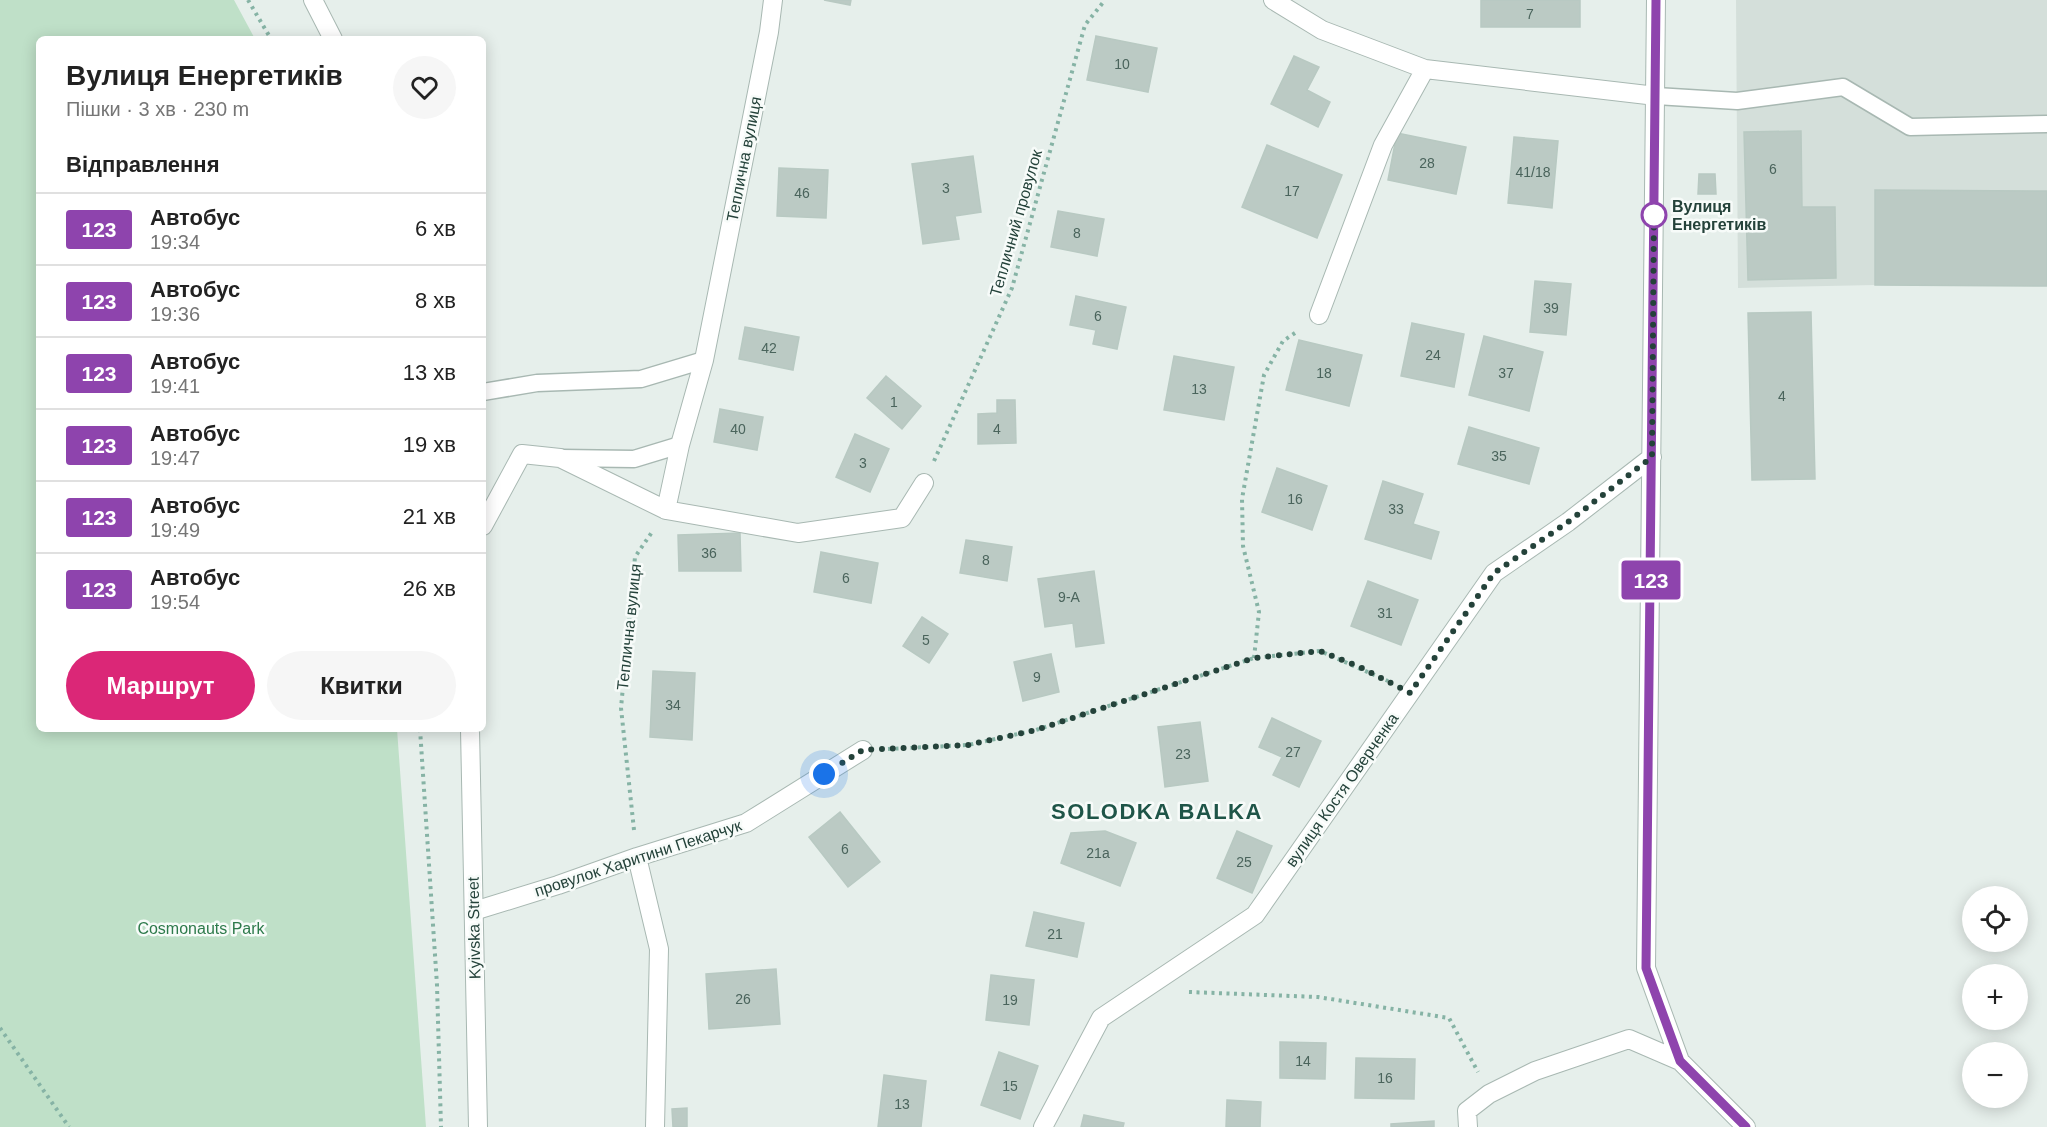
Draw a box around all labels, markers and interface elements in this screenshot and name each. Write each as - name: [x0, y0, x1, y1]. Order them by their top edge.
- house number: 7: [1526, 6, 1534, 22]
- button: heart: [393, 56, 456, 119]
- house number: 10: [1114, 56, 1130, 72]
- text: Вулиця Енергетиків: [66, 60, 343, 91]
- street label: Теплична вулиця: [724, 95, 764, 223]
- text: Пішки · 3 хв · 230 m: [66, 98, 249, 120]
- street label: Тепличний провулок: [987, 147, 1045, 298]
- text: Відправлення: [66, 152, 220, 177]
- house number: 28: [1419, 155, 1435, 171]
- house number: 6: [1769, 161, 1777, 177]
- house number: 41/18: [1515, 164, 1551, 180]
- house number: 3: [942, 180, 950, 196]
- house number: 17: [1284, 183, 1300, 199]
- house number: 46: [794, 185, 810, 201]
- place label: Вулиця Енергетиків: [1672, 198, 1766, 233]
- marker: Вулиця Енергетиків: [1641, 202, 1667, 228]
- text: Автобус: [150, 205, 240, 230]
- text: 6 хв: [415, 216, 456, 241]
- text: 123: [81, 218, 117, 241]
- house number: 8: [1073, 225, 1081, 241]
- text: 19:34: [150, 231, 200, 253]
- text: Автобус: [150, 277, 240, 302]
- text: 8 хв: [415, 288, 456, 313]
- text: 123: [81, 290, 117, 313]
- house number: 39: [1543, 300, 1559, 316]
- text: 19:36: [150, 303, 200, 325]
- house number: 6: [1094, 308, 1102, 324]
- house number: 42: [761, 340, 777, 356]
- house number: 24: [1425, 347, 1441, 363]
- text: Автобус: [150, 349, 240, 374]
- text: 13 хв: [403, 360, 456, 385]
- text: 123: [81, 362, 117, 385]
- house number: 18: [1316, 365, 1332, 381]
- house number: 37: [1498, 365, 1514, 381]
- text: 19:41: [150, 375, 200, 397]
- house number: 13: [1191, 381, 1207, 397]
- house number: 4: [1778, 388, 1786, 404]
- house number: 1: [890, 394, 898, 410]
- text: Автобус: [150, 421, 240, 446]
- house number: 40: [730, 421, 746, 437]
- house number: 4: [993, 421, 1001, 437]
- text: 19 хв: [403, 432, 456, 457]
- text: 123: [81, 434, 117, 457]
- text: 19:47: [150, 447, 200, 469]
- house number: 35: [1491, 448, 1507, 464]
- house number: 3: [859, 455, 867, 471]
- house number: 16: [1287, 491, 1303, 507]
- text: Автобус: [150, 493, 240, 518]
- house number: 33: [1388, 501, 1404, 517]
- text: 21 хв: [403, 504, 456, 529]
- text: 123: [81, 506, 117, 529]
- text: 19:49: [150, 519, 200, 541]
- house number: 36: [701, 545, 717, 561]
- house number: 8: [982, 552, 990, 568]
- line badge: 123: [1616, 560, 1686, 600]
- street label: Теплична вулиця: [614, 563, 644, 691]
- text: Автобус: [150, 565, 240, 590]
- text: 123: [1633, 569, 1669, 592]
- house number: 6: [842, 570, 850, 586]
- text: 26 хв: [403, 576, 456, 601]
- text: 123: [81, 578, 117, 601]
- house number: 9-А: [1058, 589, 1081, 605]
- text: 19:54: [150, 591, 200, 613]
- house number: 31: [1377, 605, 1393, 621]
- house number: 5: [922, 632, 930, 648]
- button: Маршрут: [66, 651, 255, 720]
- button: Квитки: [267, 651, 456, 720]
- house number: 9: [1033, 669, 1041, 685]
- house number: 34: [665, 697, 681, 713]
- street label: вулиця Костя Оверченка: [1282, 710, 1402, 870]
- house number: 27: [1285, 744, 1301, 760]
- house number: 23: [1175, 746, 1191, 762]
- your location: [809, 759, 839, 789]
- district label: SOLODKA BALKA: [1051, 799, 1263, 824]
- street label: провулок Харитини Пекарчук: [532, 816, 745, 900]
- house number: 6: [841, 841, 849, 857]
- house number: 21а: [1086, 845, 1110, 861]
- house number: 25: [1236, 854, 1252, 870]
- street label: Kyivska Street: [465, 876, 483, 979]
- map controls: [1962, 886, 2028, 1108]
- button: locate: [1962, 886, 2028, 952]
- park label: Cosmonauts Park: [137, 920, 266, 937]
- house number: 21: [1047, 926, 1063, 942]
- button: +: [1962, 964, 2028, 1030]
- house number: 26: [735, 991, 751, 1007]
- house number: 19: [1002, 992, 1018, 1008]
- button: −: [1962, 1042, 2028, 1108]
- house number: 14: [1295, 1053, 1311, 1069]
- house number: 16: [1377, 1070, 1393, 1086]
- house number: 15: [1002, 1078, 1018, 1094]
- house number: 13: [894, 1096, 910, 1112]

